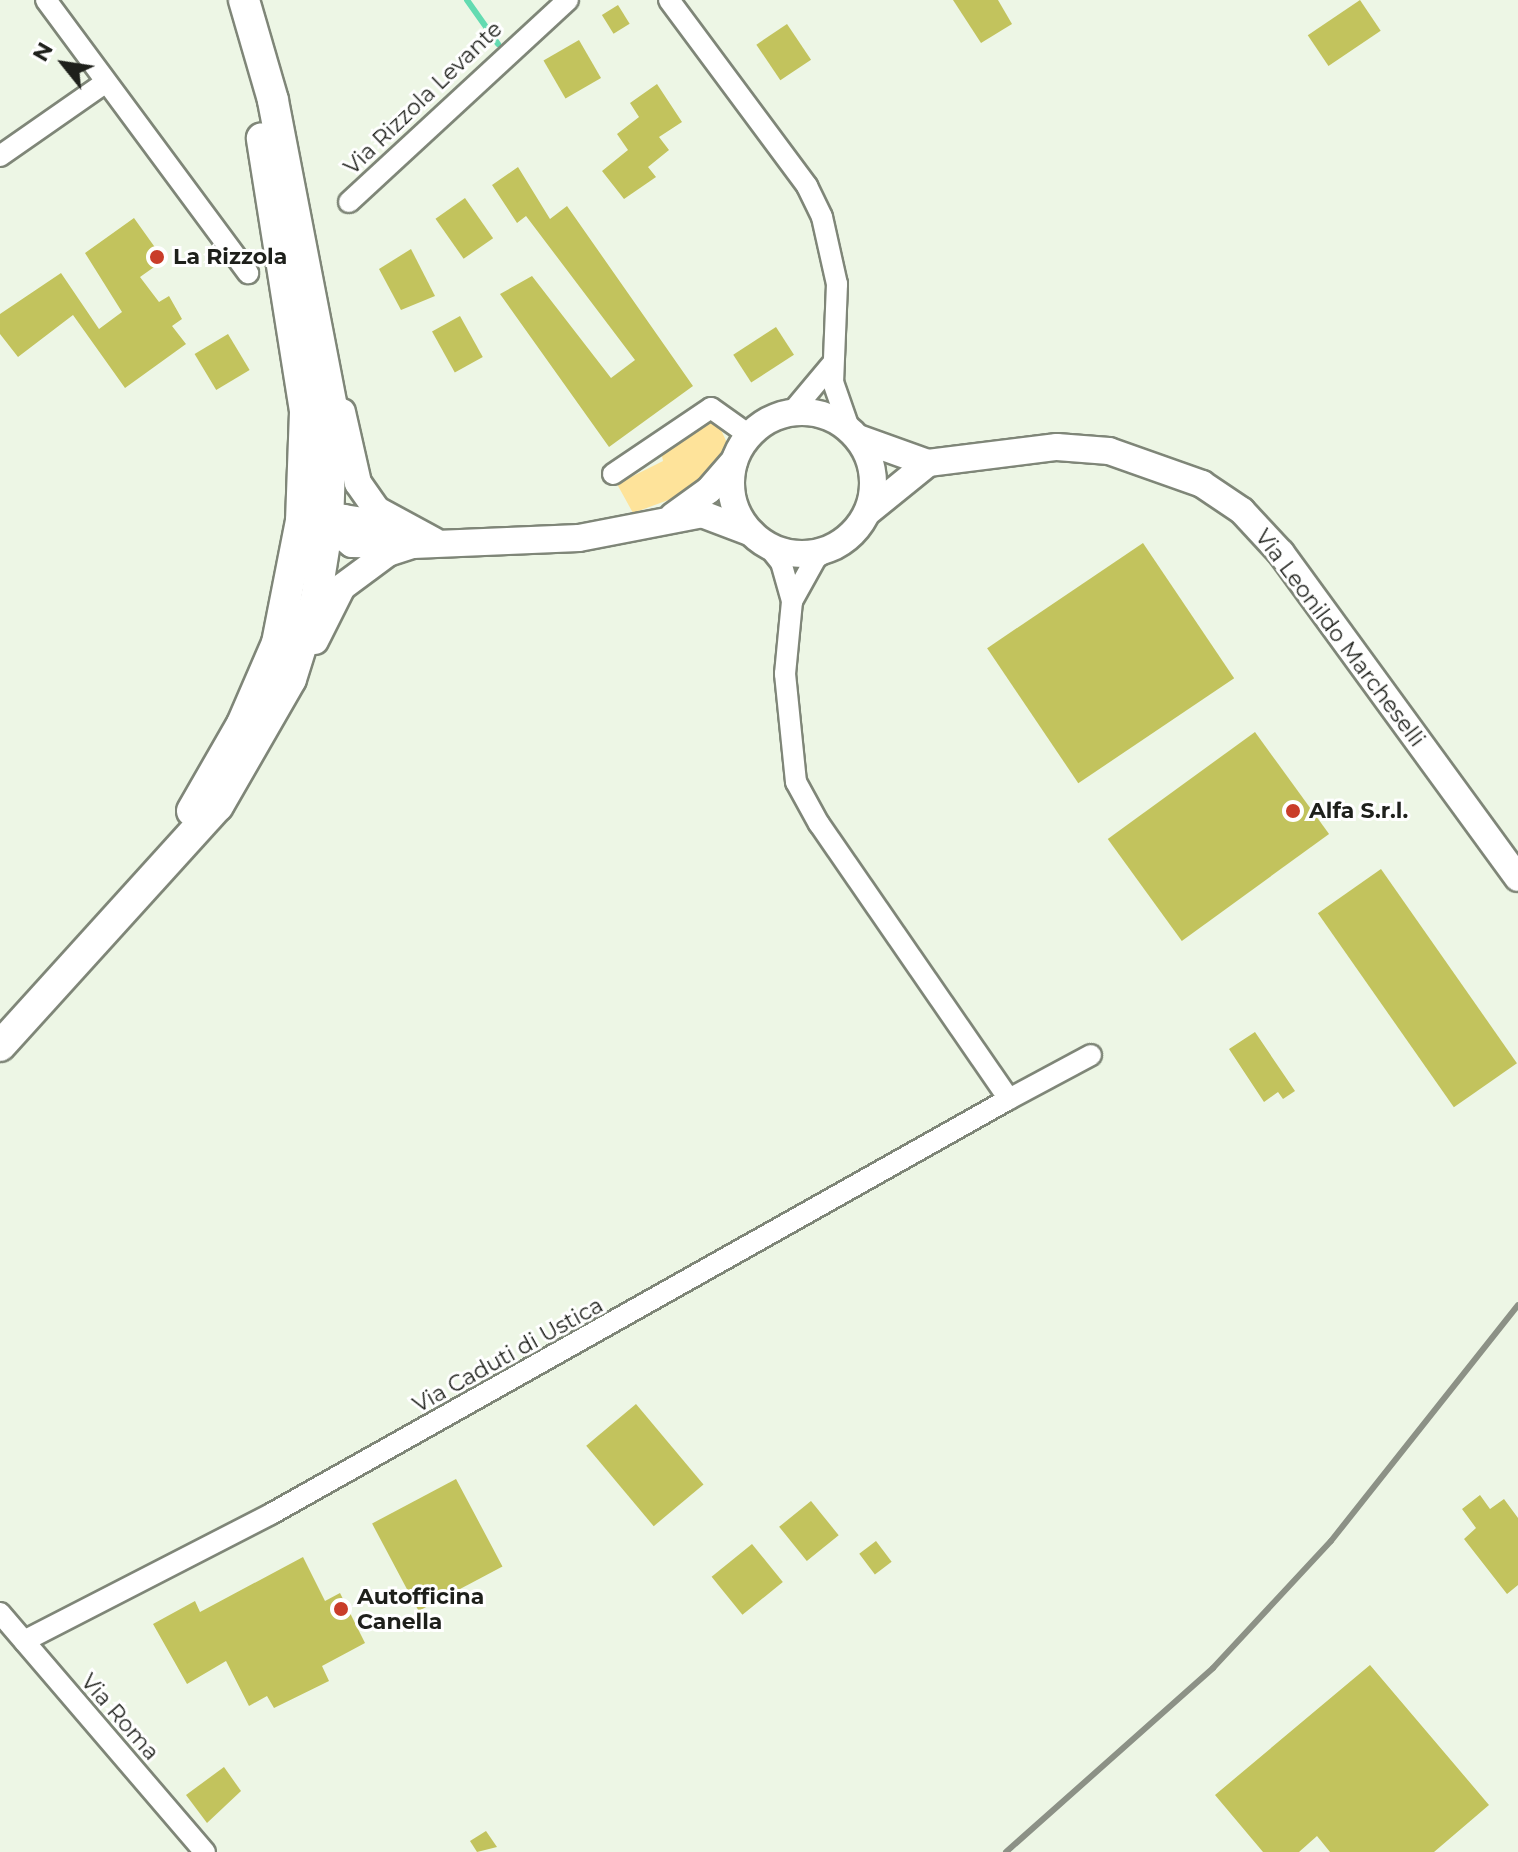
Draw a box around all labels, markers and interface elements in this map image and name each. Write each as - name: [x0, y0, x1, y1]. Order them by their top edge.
- street label: Via Rizzola Levante: [339, 16, 507, 180]
- north arrow: [24, 24, 104, 104]
- text: N: [27, 37, 59, 66]
- place label: La Rizzola: [173, 244, 287, 270]
- marker: La Rizzola: [148, 248, 166, 266]
- street label: Via Leonildo Marcheselli: [1250, 524, 1430, 752]
- place label: Alfa S.r.l.: [1309, 798, 1408, 824]
- marker: Alfa S.r.l.: [1284, 802, 1302, 820]
- street label: Via Caduti di Ustica: [408, 1292, 608, 1418]
- place label: Autofficina Canella: [357, 1583, 484, 1634]
- marker: Autofficina Canella: [332, 1600, 350, 1618]
- street label: Via Roma: [75, 1668, 165, 1766]

